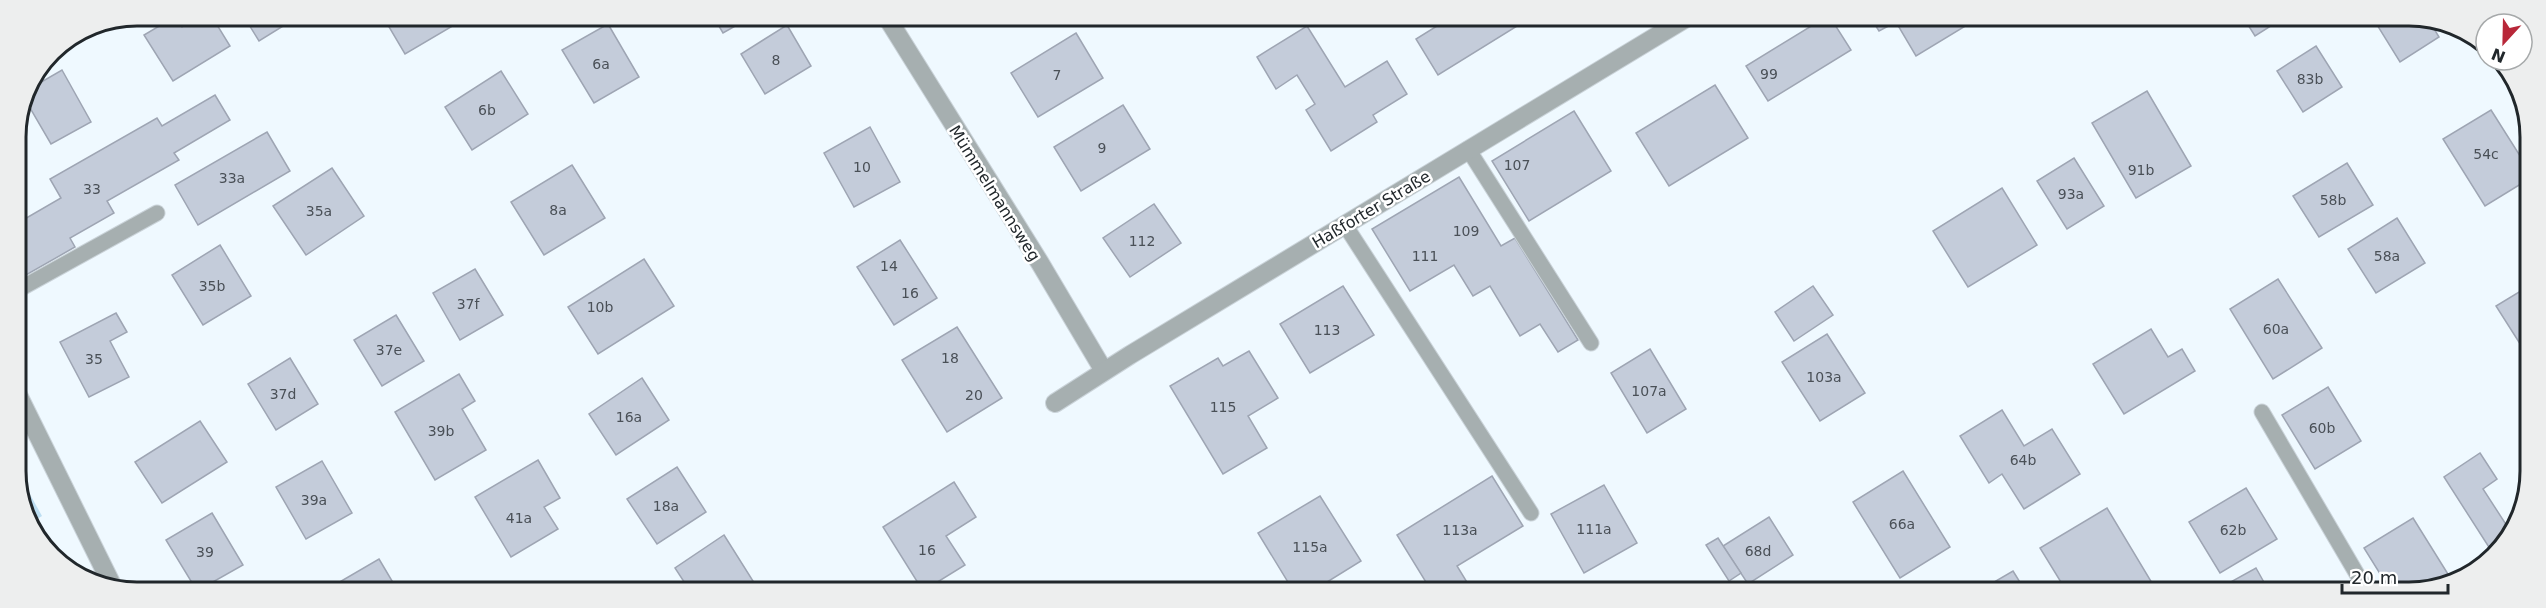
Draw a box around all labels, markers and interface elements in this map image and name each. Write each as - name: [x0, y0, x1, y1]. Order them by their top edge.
- north arrow: [2474, 12, 2534, 72]
- text: N: [2489, 44, 2508, 67]
- house number: 8: [772, 52, 780, 68]
- house number: 6a: [592, 56, 610, 72]
- house number: 99: [1760, 66, 1778, 82]
- house number: 7: [1053, 67, 1061, 83]
- house number: 83b: [2297, 71, 2323, 87]
- house number: 6b: [478, 102, 496, 118]
- street label: Mümmelmannsweg: [945, 122, 1044, 265]
- house number: 9: [1098, 140, 1106, 156]
- house number: 54c: [2473, 146, 2499, 162]
- house number: 107: [1504, 157, 1530, 173]
- house number: 10: [853, 159, 871, 175]
- house number: 91b: [2128, 162, 2154, 178]
- street label: Haßforter Straße: [1309, 167, 1434, 252]
- house number: 33a: [219, 170, 245, 186]
- house number: 33: [83, 181, 101, 197]
- house number: 93a: [2058, 186, 2084, 202]
- house number: 58b: [2320, 192, 2346, 208]
- house number: 8a: [549, 202, 567, 218]
- house number: 35a: [306, 203, 332, 219]
- house number: 109: [1453, 223, 1479, 239]
- house number: 112: [1129, 233, 1155, 249]
- house number: 111: [1412, 248, 1438, 264]
- house number: 58a: [2374, 248, 2400, 264]
- house number: 14: [880, 258, 898, 274]
- house number: 35b: [199, 278, 225, 294]
- house number: 16: [901, 285, 919, 301]
- house number: 37f: [457, 296, 480, 312]
- house number: 10b: [587, 299, 613, 315]
- house number: 60a: [2263, 321, 2289, 337]
- house number: 113: [1314, 322, 1340, 338]
- house number: 37e: [376, 342, 402, 358]
- house number: 18: [941, 350, 959, 366]
- house number: 35: [85, 351, 103, 367]
- house number: 103a: [1806, 369, 1842, 385]
- house number: 107a: [1631, 383, 1667, 399]
- house number: 37d: [270, 386, 296, 402]
- house number: 20: [965, 387, 983, 403]
- house number: 115: [1210, 399, 1236, 415]
- house number: 16a: [616, 409, 642, 425]
- house number: 60b: [2309, 420, 2335, 436]
- house number: 39b: [428, 423, 454, 439]
- house number: 64b: [2010, 452, 2036, 468]
- house number: 39a: [301, 492, 327, 508]
- house number: 18a: [653, 498, 679, 514]
- house number: 41a: [506, 510, 532, 526]
- house number: 66a: [1889, 516, 1915, 532]
- house number: 111a: [1576, 521, 1612, 537]
- house number: 113a: [1442, 522, 1478, 538]
- house number: 62b: [2220, 522, 2246, 538]
- house number: 115a: [1292, 539, 1328, 555]
- house number: 16: [918, 542, 936, 558]
- house number: 68d: [1745, 543, 1771, 559]
- house number: 39: [196, 544, 214, 560]
- scale bar: [2342, 557, 2448, 595]
- text: 20 m: [2351, 567, 2397, 588]

